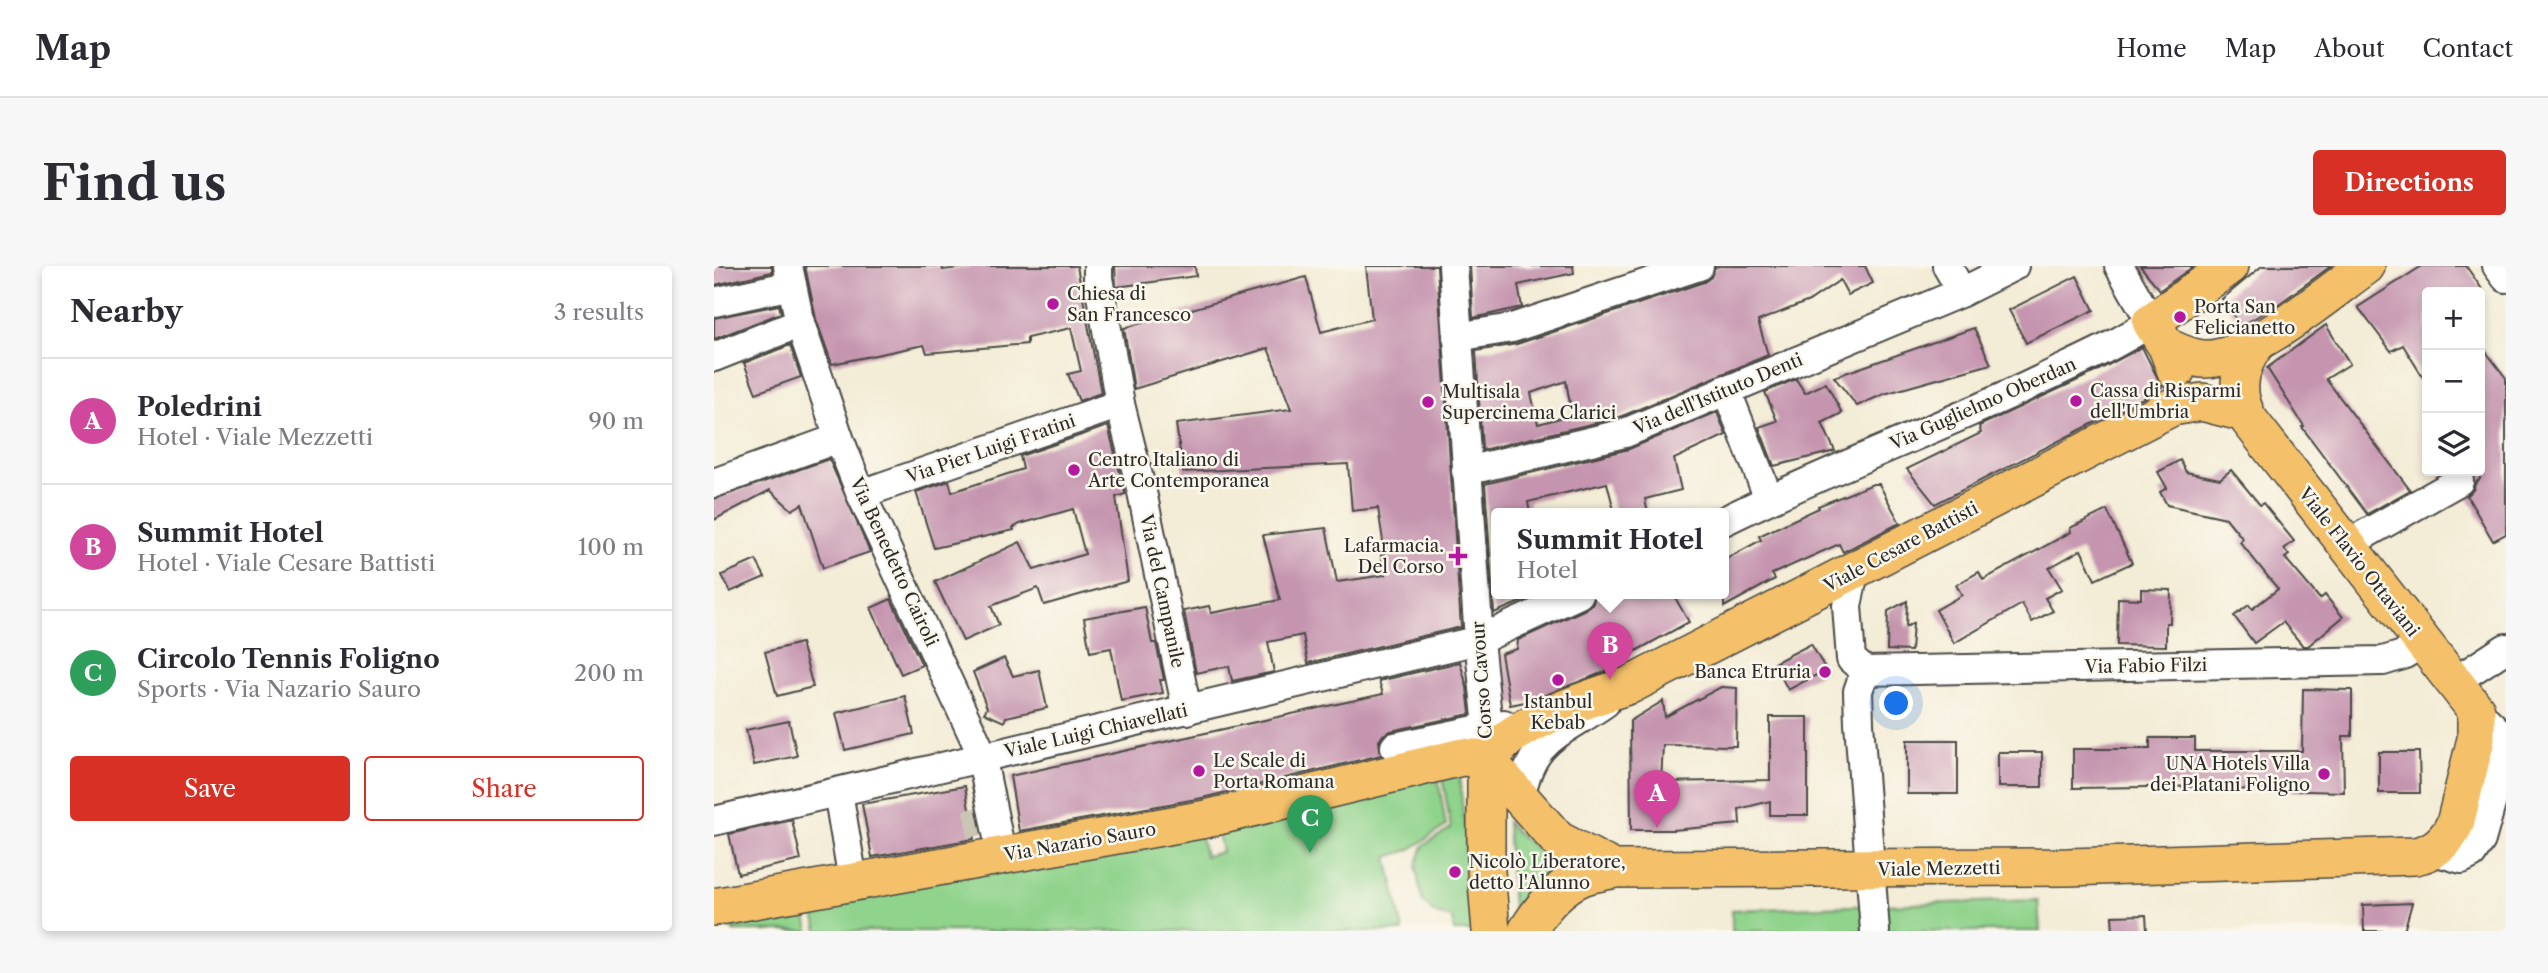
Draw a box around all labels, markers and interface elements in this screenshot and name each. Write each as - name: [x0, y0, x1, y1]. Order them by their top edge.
- text: Map: [35, 28, 111, 69]
- text: Home: [2116, 34, 2187, 63]
- text: Map: [2225, 34, 2276, 63]
- text: About: [2314, 34, 2385, 63]
- text: Contact: [2423, 34, 2513, 63]
- button: Directions: [2313, 150, 2506, 215]
- text: Find us: [42, 152, 226, 213]
- place label: Chiesa di San Francesco: [1067, 283, 1191, 326]
- map controls: [2422, 287, 2485, 476]
- button: +: [2422, 287, 2485, 350]
- text: Nearby: [70, 293, 183, 330]
- marker: Chiesa di San Francesco: [1045, 296, 1061, 312]
- place label: Porta San Felicianetto: [2194, 296, 2295, 339]
- text: 3 results: [554, 298, 644, 326]
- marker: Porta San Felicianetto: [2172, 309, 2188, 325]
- street label: Via dell'Istituto Denti: [1629, 348, 1806, 440]
- button: −: [2422, 350, 2485, 413]
- street label: Via Guglielmo Oberdan: [1886, 353, 2079, 455]
- place label: Cassa di Risparmi dell'Umbria: [2090, 380, 2242, 423]
- place label: Multisala Supercinema Clarici: [1442, 381, 1617, 424]
- text: Poledrini: [137, 391, 262, 423]
- marker: Cassa di Risparmi dell'Umbria: [2068, 393, 2084, 409]
- marker: Multisala Supercinema Clarici: [1420, 394, 1436, 410]
- text: A: [84, 407, 102, 435]
- text: 90 m: [588, 407, 644, 435]
- street label: Via Pier Luigi Fratini: [903, 410, 1079, 489]
- button: layers: [2422, 413, 2485, 476]
- text: Hotel · Viale Mezzetti: [137, 423, 373, 451]
- place label: Centro Italiano di Arte Contemporanea: [1087, 449, 1270, 492]
- marker: Centro Italiano di Arte Contemporanea: [1066, 462, 1082, 478]
- street label: Via Benedetto Cairoli: [845, 473, 943, 651]
- street label: Viale Flavio Ottaviani: [2293, 482, 2424, 641]
- street label: Viale Cesare Battisti: [1819, 497, 1982, 597]
- popup: [1491, 508, 1729, 599]
- street label: Via del Campanile: [1135, 511, 1189, 670]
- text: Summit Hotel: [137, 517, 324, 549]
- text: Summit Hotel: [1517, 524, 1703, 556]
- text: B: [84, 533, 102, 561]
- text: 100 m: [578, 533, 644, 561]
- place label: Lafarmacia. Del Corso: [1344, 535, 1444, 578]
- marker: Lafarmacia. Del Corso: [1450, 548, 1466, 564]
- text: Hotel · Viale Cesare Battisti: [137, 549, 435, 577]
- text: Hotel: [1517, 556, 1578, 584]
- street label: Corso Cavour: [1467, 620, 1497, 740]
- pin: B: [1587, 622, 1633, 680]
- text: Circolo Tennis Foligno: [137, 643, 440, 675]
- street label: Via Fabio Filzi: [2084, 654, 2208, 678]
- text: C: [84, 659, 102, 687]
- text: 200 m: [574, 659, 644, 687]
- place label: Banca Etruria: [1694, 661, 1812, 683]
- marker: Banca Etruria: [1817, 664, 1833, 680]
- marker: Istanbul Kebab: [1550, 672, 1566, 688]
- text: Sports · Via Nazario Sauro: [137, 675, 421, 703]
- your location: [1879, 686, 1913, 720]
- place label: Istanbul Kebab: [1524, 691, 1592, 734]
- street label: Viale Luigi Chiavellati: [1001, 699, 1190, 763]
- place label: Le Scale di Porta Romana: [1213, 750, 1335, 793]
- place label: UNA Hotels Villa dei Platani Foligno: [2150, 753, 2310, 796]
- button: Save: [70, 756, 350, 821]
- button: Share: [364, 756, 644, 821]
- marker: Le Scale di Porta Romana: [1191, 763, 1207, 779]
- marker: UNA Hotels Villa dei Platani Foligno: [2316, 766, 2332, 782]
- pin: A: [1634, 770, 1680, 828]
- pin: C: [1287, 795, 1333, 853]
- street label: Via Nazario Sauro: [1001, 818, 1158, 866]
- place label: Nicolò Liberatore, detto l'Alunno: [1469, 851, 1626, 894]
- street label: Viale Mezzetti: [1876, 857, 2001, 881]
- marker: Nicolò Liberatore, detto l'Alunno: [1447, 864, 1463, 880]

